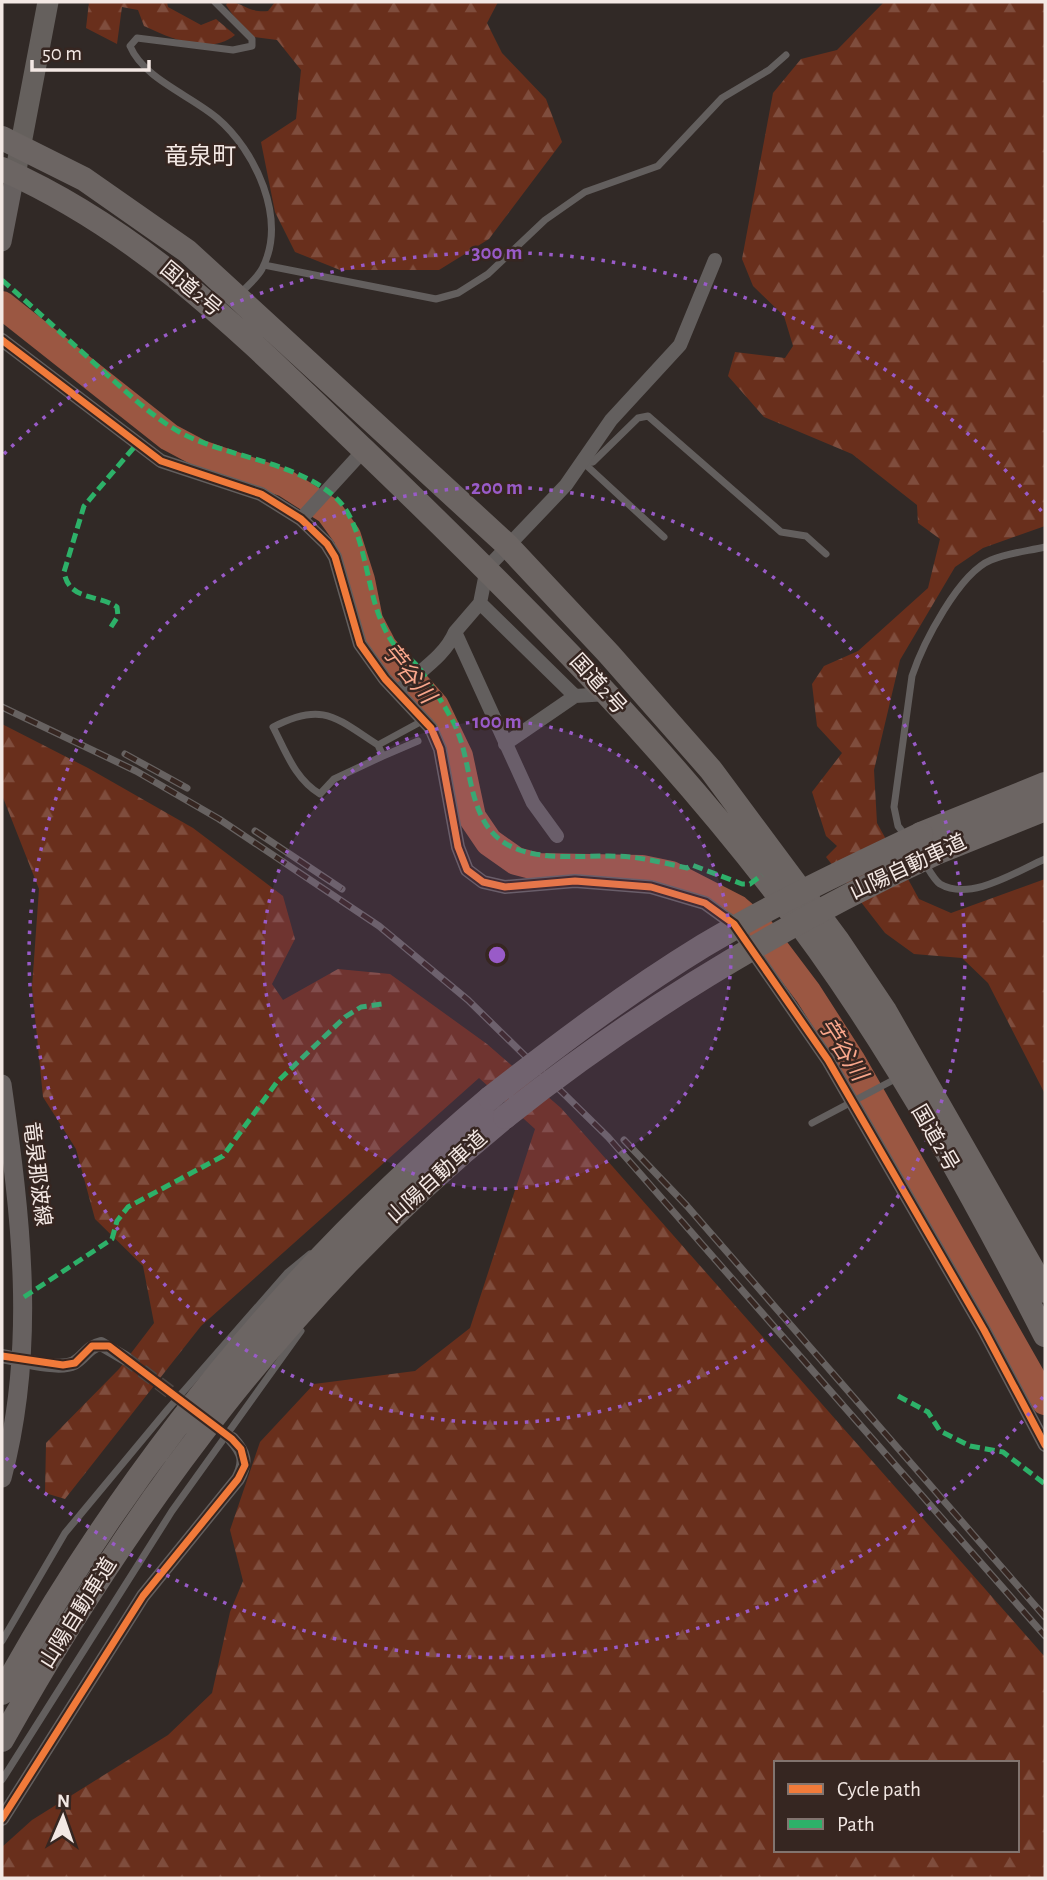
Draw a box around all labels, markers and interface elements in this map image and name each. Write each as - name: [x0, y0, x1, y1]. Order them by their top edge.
- scale bar: [32, 28, 149, 72]
- text: 50 m: [42, 43, 82, 64]
- district label: 竜泉町: [164, 143, 236, 169]
- text: 300 m: [471, 242, 523, 263]
- street label: 国道2号: [156, 257, 226, 320]
- text: 200 m: [471, 477, 523, 498]
- water label: 苧谷川: [377, 639, 442, 710]
- street label: 国道2号: [566, 649, 631, 718]
- text: 100 m: [472, 711, 522, 732]
- street label: 山陽自動車道: [846, 830, 970, 903]
- centre of rings: [485, 943, 509, 967]
- water label: 苧谷川: [814, 1014, 874, 1088]
- street label: 国道2号: [908, 1101, 963, 1175]
- street label: 竜泉那波線: [20, 1120, 55, 1227]
- street label: 山陽自動車道: [382, 1126, 491, 1227]
- street label: 山陽自動車道: [35, 1553, 120, 1672]
- legend: [774, 1761, 1019, 1852]
- text: Cycle path: [837, 1779, 921, 1800]
- north arrow: [28, 1782, 98, 1852]
- text: N: [57, 1792, 70, 1811]
- text: Path: [837, 1814, 875, 1835]

